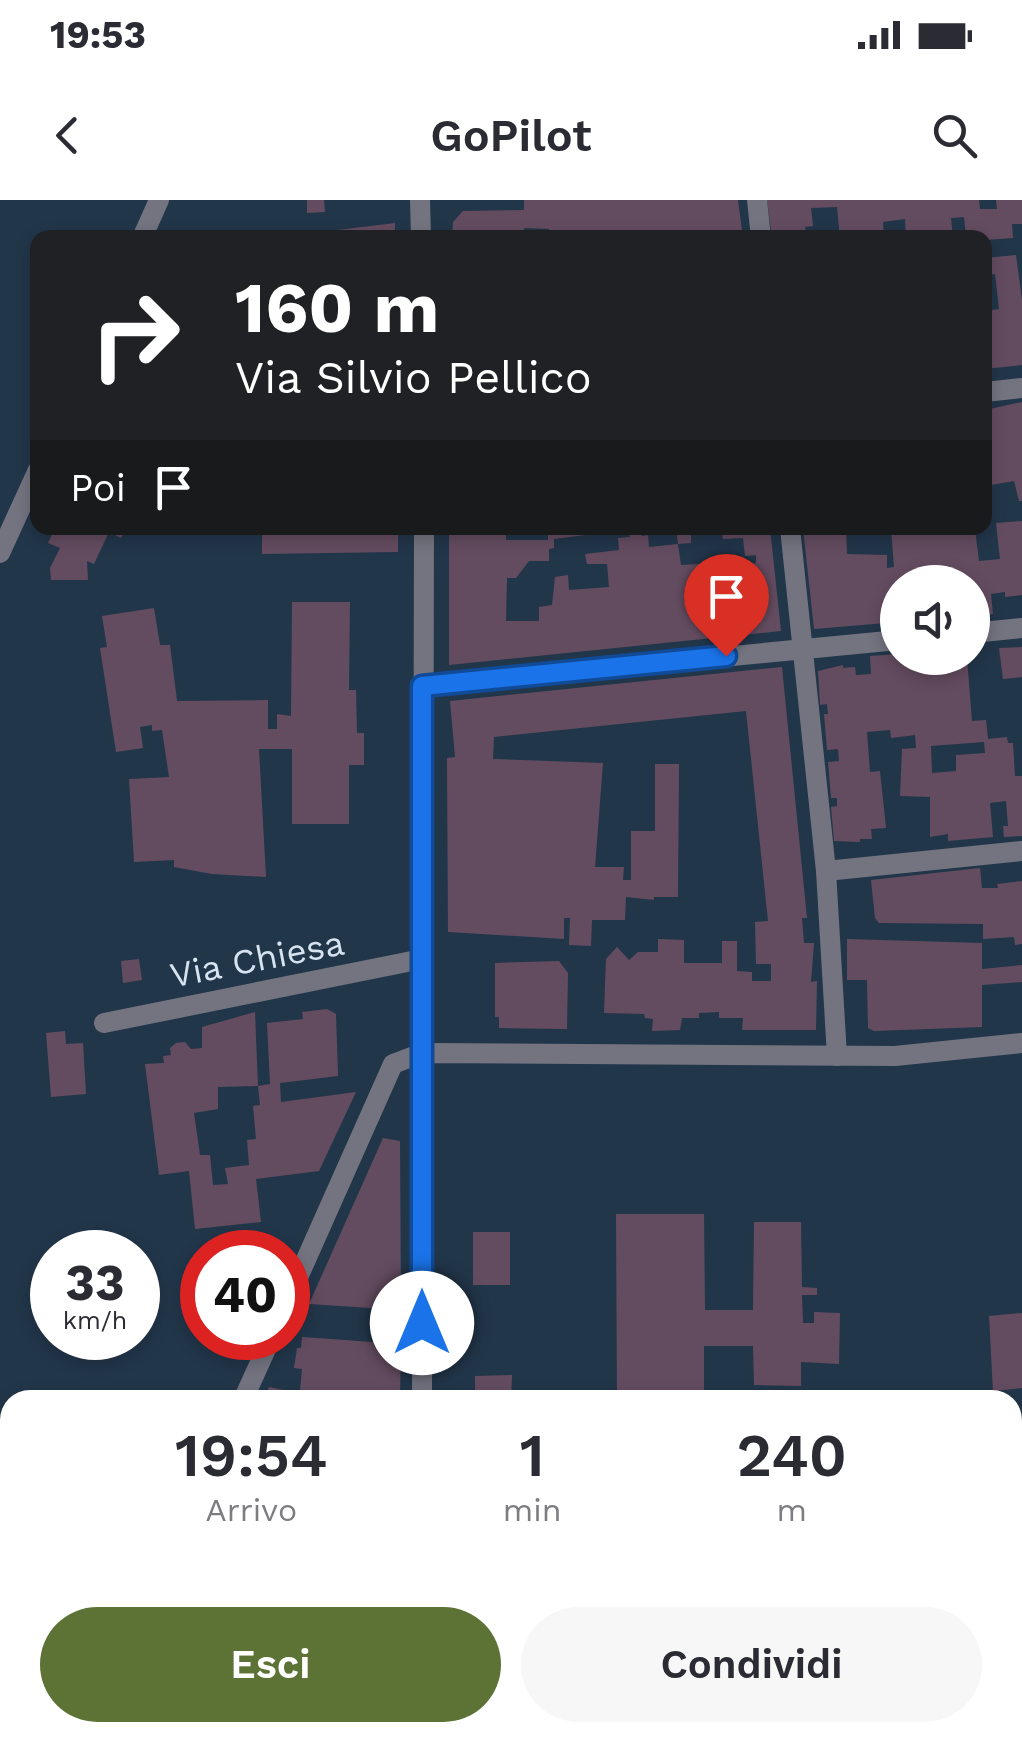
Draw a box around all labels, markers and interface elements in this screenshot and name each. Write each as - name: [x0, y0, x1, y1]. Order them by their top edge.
- text: 19:53: [50, 13, 146, 57]
- icon: back: [40, 108, 95, 163]
- icon: search: [927, 108, 982, 163]
- text: GoPilot: [430, 109, 592, 162]
- text: 160 m: [235, 267, 439, 349]
- icon: right: [70, 270, 200, 400]
- text: Via Silvio Pellico: [235, 351, 592, 404]
- icon: arrive: [146, 460, 201, 515]
- text: Poi: [70, 466, 126, 510]
- pin: [684, 554, 769, 657]
- map controls: [880, 565, 990, 675]
- button: sound: [880, 565, 990, 675]
- icon: arrive: [699, 569, 754, 624]
- street label: Via Chiesa: [166, 922, 348, 996]
- speed limit sign: 40: [180, 1230, 310, 1360]
- text: 33: [65, 1253, 125, 1312]
- position arrow: [370, 1271, 474, 1375]
- text: km/h: [63, 1306, 127, 1335]
- text: 19:54: [175, 1420, 328, 1491]
- text: 1: [520, 1420, 545, 1491]
- text: 240: [737, 1420, 847, 1491]
- text: Arrivo: [206, 1491, 297, 1529]
- text: min: [503, 1491, 562, 1529]
- text: m: [777, 1491, 807, 1529]
- button: Esci: [40, 1607, 501, 1722]
- button: Condividi: [521, 1607, 982, 1722]

